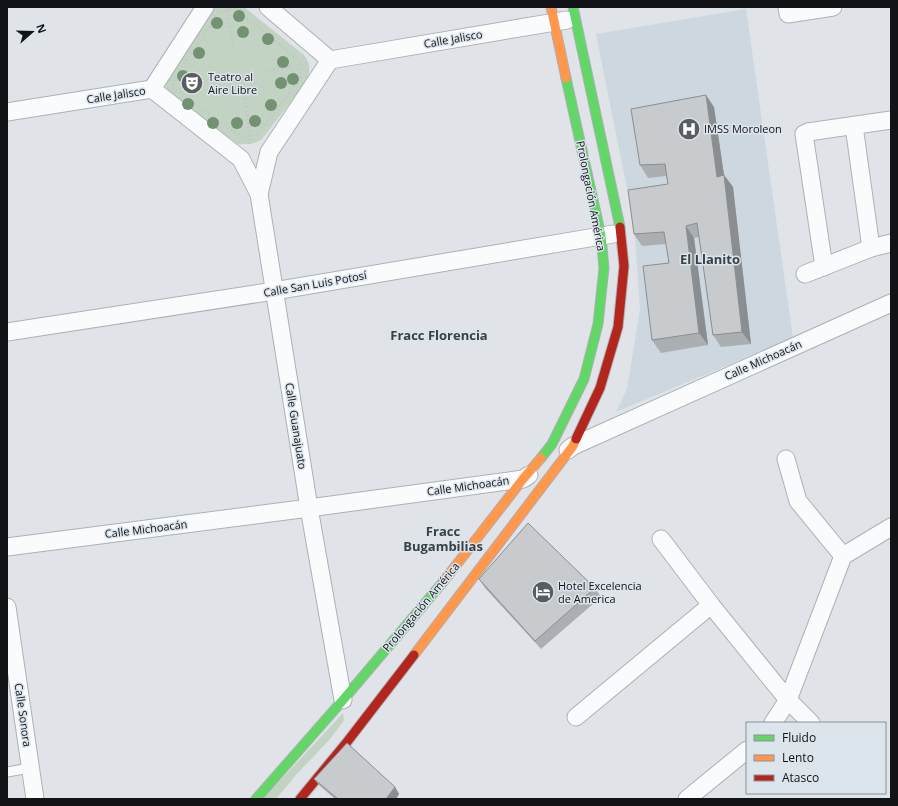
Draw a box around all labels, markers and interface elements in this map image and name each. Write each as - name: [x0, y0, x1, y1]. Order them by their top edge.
- north arrow: [12, 12, 52, 52]
- text: N: [33, 22, 50, 35]
- street label: Calle Jalisco: [422, 26, 484, 51]
- place label: Teatro al Aire Libre: [208, 69, 257, 97]
- theatre icon: Teatro al Aire Libre: [179, 70, 205, 96]
- street label: Calle Jalisco: [85, 82, 147, 107]
- hospital icon: IMSS Moroleon: [676, 116, 702, 142]
- place label: IMSS Moroleon: [704, 121, 782, 136]
- street label: Prolongación América: [573, 139, 610, 252]
- district label: El Llanito: [680, 250, 740, 268]
- street label: Calle San Luis Potosí: [262, 267, 368, 300]
- district label: Fracc Florencia: [390, 326, 488, 344]
- street label: Calle Michoacán: [722, 336, 804, 383]
- street label: Calle Guanajuato: [282, 382, 311, 471]
- street label: Calle Michoacán: [426, 472, 510, 499]
- street label: Calle Michoacán: [104, 516, 188, 541]
- district label: Fracc Bugambilias: [403, 522, 483, 555]
- street label: Prolongación América: [379, 559, 462, 654]
- place label: Hotel Excelencia de America: [558, 578, 642, 606]
- hotel icon: Hotel Excelencia de America: [530, 579, 556, 605]
- street label: Calle Sonora: [12, 682, 35, 748]
- legend: [746, 722, 886, 794]
- text: Fluido: [782, 729, 816, 746]
- text: Lento: [782, 749, 814, 766]
- text: Atasco: [782, 769, 819, 786]

